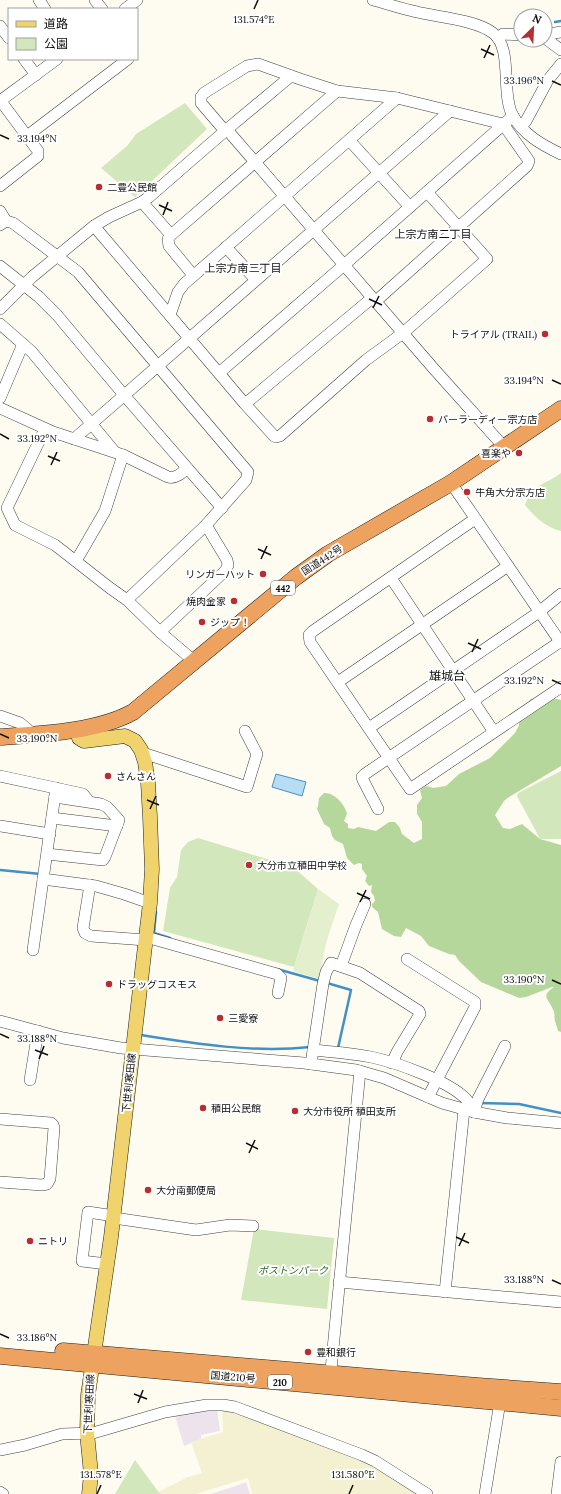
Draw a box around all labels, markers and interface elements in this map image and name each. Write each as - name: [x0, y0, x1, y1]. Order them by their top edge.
- legend: [8, 8, 138, 60]
- north arrow: [513, 8, 553, 48]
- text: N: [530, 11, 544, 27]
- text: 131.574°E: [234, 13, 274, 26]
- text: 道路: [44, 16, 68, 31]
- text: 公園: [44, 36, 68, 51]
- text: 33.196°N: [504, 74, 545, 87]
- text: 33.194°N: [17, 132, 57, 145]
- place label: 二豊公民館: [107, 181, 157, 194]
- marker: 二豊公民館: [94, 182, 104, 192]
- district label: 上宗方南二丁目: [395, 227, 472, 241]
- district label: 上宗方南三丁目: [205, 261, 282, 275]
- place label: トライアル (TRAIL): [450, 328, 537, 341]
- marker: トライアル (TRAIL): [540, 329, 550, 339]
- text: 33.194°N: [504, 374, 544, 387]
- place label: パーラーディー宗方店: [438, 413, 537, 426]
- marker: パーラーディー宗方店: [425, 414, 435, 424]
- text: 33.192°N: [17, 432, 57, 445]
- place label: 喜楽や: [481, 447, 511, 460]
- marker: 喜楽や: [514, 448, 524, 458]
- place label: 牛角大分宗方店: [475, 486, 545, 499]
- marker: 牛角大分宗方店: [462, 487, 472, 497]
- street label: 国道442号: [299, 542, 345, 578]
- place label: リンガーハット: [185, 568, 255, 581]
- marker: リンガーハット: [258, 569, 268, 579]
- road number: 442: [271, 581, 295, 595]
- place label: 焼肉金家: [186, 595, 226, 608]
- marker: 焼肉金家: [229, 596, 239, 606]
- place label: ジップ！: [210, 616, 250, 629]
- marker: ジップ！: [197, 617, 207, 627]
- district label: 雄城台: [429, 668, 465, 683]
- text: 33.192°N: [504, 674, 544, 687]
- text: 33.190°N: [17, 732, 58, 745]
- place label: さんさん: [116, 770, 156, 783]
- marker: さんさん: [103, 771, 113, 781]
- place label: 大分市立稙田中学校: [257, 859, 347, 872]
- marker: 大分市立稙田中学校: [244, 860, 254, 870]
- text: 33.190°N: [504, 973, 545, 986]
- place label: ドラッグコスモス: [117, 978, 197, 991]
- marker: ドラッグコスモス: [104, 979, 114, 989]
- place label: 三愛寮: [228, 1012, 258, 1025]
- marker: 三愛寮: [215, 1013, 225, 1023]
- text: 33.188°N: [17, 1032, 57, 1045]
- street label: 下世利寒田線: [119, 1052, 139, 1114]
- place label: 稙田公民館: [211, 1102, 261, 1115]
- marker: 稙田公民館: [198, 1103, 208, 1113]
- place label: 大分市役所 稙田支所: [303, 1105, 396, 1118]
- marker: 大分市役所 稙田支所: [290, 1106, 300, 1116]
- place label: 大分南郵便局: [156, 1184, 216, 1197]
- marker: 大分南郵便局: [143, 1185, 153, 1195]
- place label: ニトリ: [38, 1235, 68, 1248]
- marker: ニトリ: [25, 1236, 35, 1246]
- park label: ボストンパーク: [258, 1264, 329, 1277]
- text: 33.188°N: [504, 1273, 544, 1286]
- text: 33.186°N: [17, 1331, 58, 1344]
- place label: 豊和銀行: [316, 1346, 356, 1359]
- marker: 豊和銀行: [303, 1347, 313, 1357]
- street label: 国道210号: [210, 1369, 256, 1385]
- street label: 下世利寒田線: [81, 1374, 97, 1434]
- road number: 210: [268, 1375, 292, 1389]
- text: 131.578°E: [80, 1468, 122, 1481]
- text: 131.580°E: [332, 1468, 374, 1481]

